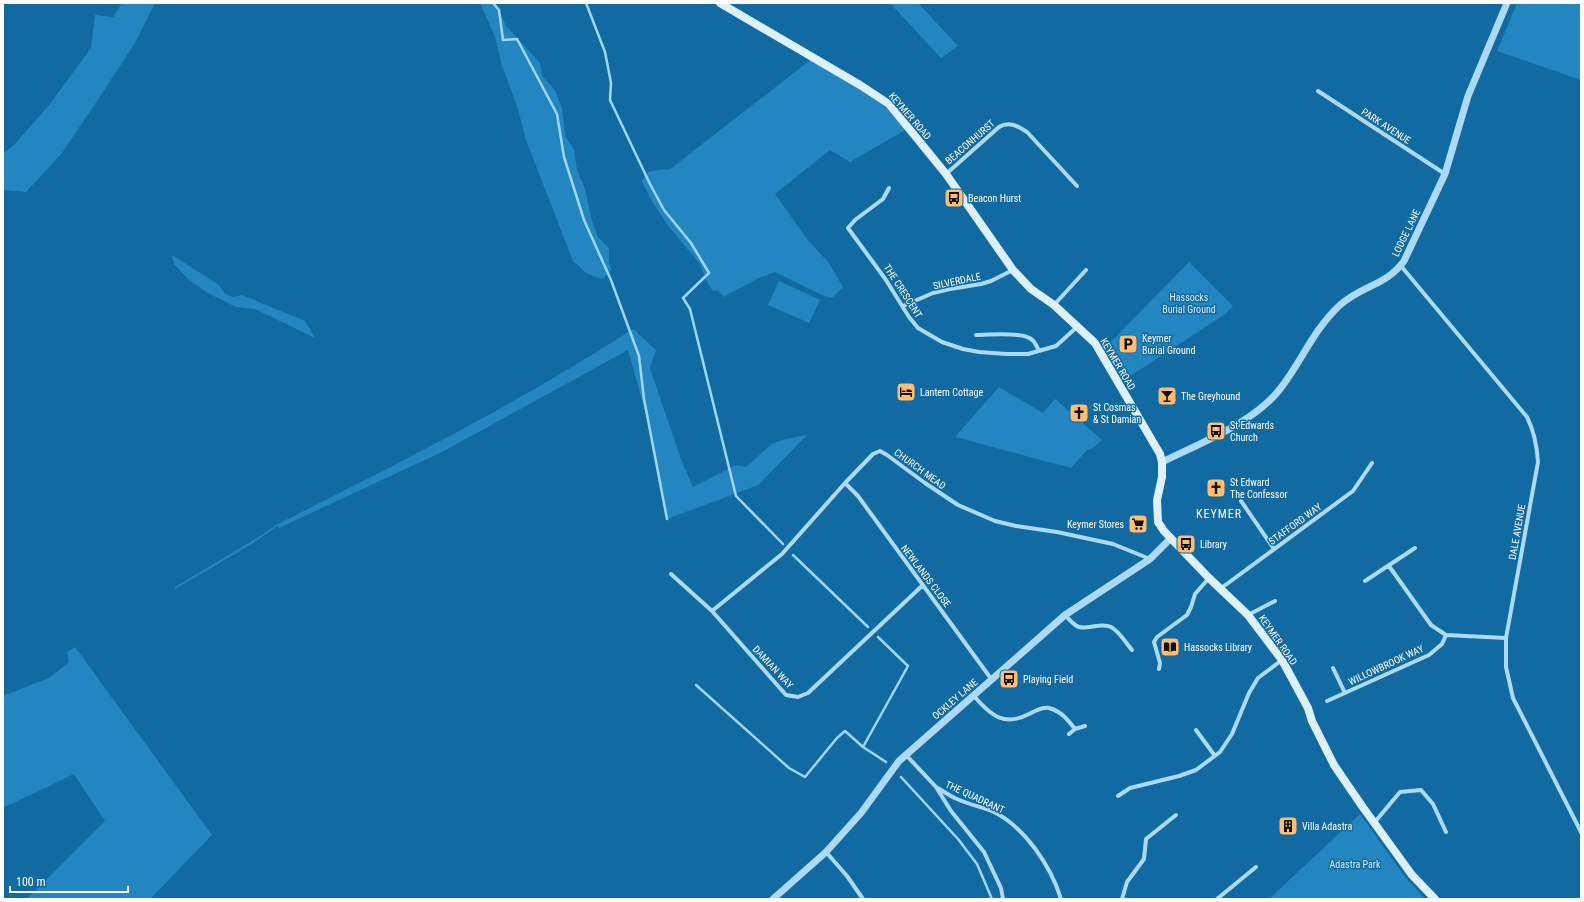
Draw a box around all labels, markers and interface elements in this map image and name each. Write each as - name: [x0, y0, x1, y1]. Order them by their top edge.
- street label: KEYMER ROAD: [887, 90, 934, 142]
- street label: PARK AVENUE: [1359, 106, 1413, 146]
- street label: BEACONHURST: [943, 118, 997, 166]
- bus stop icon: Beacon Hurst: [943, 187, 965, 209]
- place label: Beacon Hurst: [968, 193, 1021, 204]
- street label: LODGE LANE: [1390, 208, 1422, 258]
- street label: THE CRESCENT: [882, 262, 924, 320]
- street label: SILVERDALE: [932, 271, 982, 291]
- park label: Hassocks Burial Ground: [1162, 292, 1216, 315]
- parking icon: Keymer Burial Ground: [1117, 333, 1139, 355]
- place label: Keymer Burial Ground: [1142, 333, 1196, 356]
- street label: KEYMER ROAD: [1098, 336, 1138, 392]
- hotel icon: Lantern Cottage: [895, 381, 917, 403]
- bar icon: The Greyhound: [1156, 385, 1178, 407]
- place label: Lantern Cottage: [920, 387, 984, 398]
- place label: The Greyhound: [1181, 391, 1240, 402]
- church icon: St Cosmas & St Damian: [1068, 402, 1090, 424]
- place label: St Cosmas & St Damian: [1093, 402, 1141, 425]
- bus stop icon: St Edwards Church: [1205, 420, 1227, 442]
- place label: St Edwards Church: [1230, 420, 1274, 443]
- street label: CHURCH MEAD: [892, 447, 948, 492]
- church icon: St Edward The Confessor: [1205, 477, 1227, 499]
- place label: St Edward The Confessor: [1230, 477, 1287, 500]
- street label: STAFFORD WAY: [1266, 501, 1324, 547]
- street label: DALE AVENUE: [1507, 503, 1527, 561]
- district label: KEYMER: [1196, 507, 1242, 521]
- supermarket icon: Keymer Stores: [1127, 513, 1149, 535]
- place label: Keymer Stores: [1067, 519, 1124, 530]
- bus stop icon: Library: [1175, 533, 1197, 555]
- place label: Library: [1200, 539, 1227, 550]
- street label: NEWLANDS CLOSE: [899, 543, 953, 609]
- street label: KEYMER ROAD: [1257, 613, 1299, 667]
- library icon: Hassocks Library: [1159, 636, 1181, 658]
- place label: Hassocks Library: [1184, 642, 1252, 653]
- street label: WILLOWBROOK WAY: [1347, 642, 1426, 687]
- street label: DAMIAN WAY: [751, 644, 796, 691]
- bus stop icon: Playing Field: [998, 668, 1020, 690]
- place label: Playing Field: [1023, 674, 1073, 685]
- street label: OCKLEY LANE: [930, 676, 980, 722]
- street label: THE QUADRANT: [944, 778, 1006, 816]
- building icon: Villa Adastra: [1277, 815, 1299, 837]
- place label: Villa Adastra: [1302, 821, 1352, 832]
- park label: Adastra Park: [1330, 859, 1381, 870]
- scale bar: [10, 868, 128, 894]
- text: 100 m: [16, 875, 46, 889]

